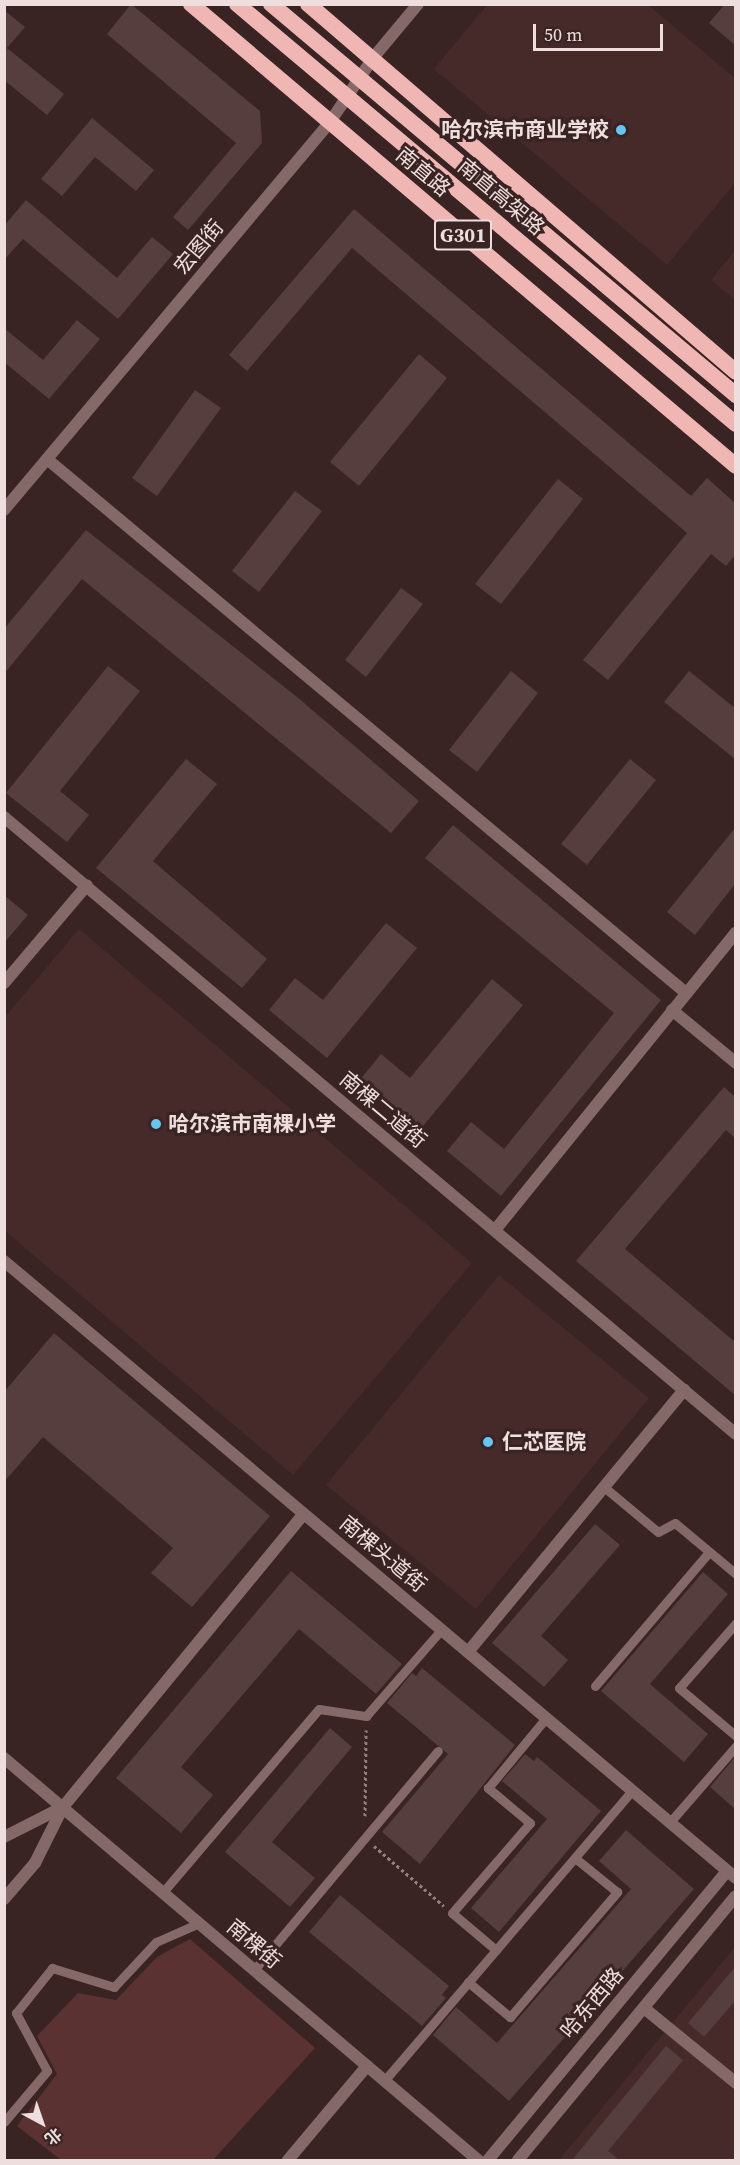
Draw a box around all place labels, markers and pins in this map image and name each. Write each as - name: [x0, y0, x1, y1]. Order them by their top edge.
- place label: 哈尔滨市商业学校: [441, 117, 609, 143]
- marker: 哈尔滨市商业学校: [614, 123, 628, 137]
- place label: 哈尔滨市南棵小学: [168, 1111, 336, 1137]
- marker: 哈尔滨市南棵小学: [149, 1117, 163, 1131]
- place label: 仁芯医院: [502, 1429, 586, 1455]
- marker: 仁芯医院: [479, 1433, 497, 1451]

